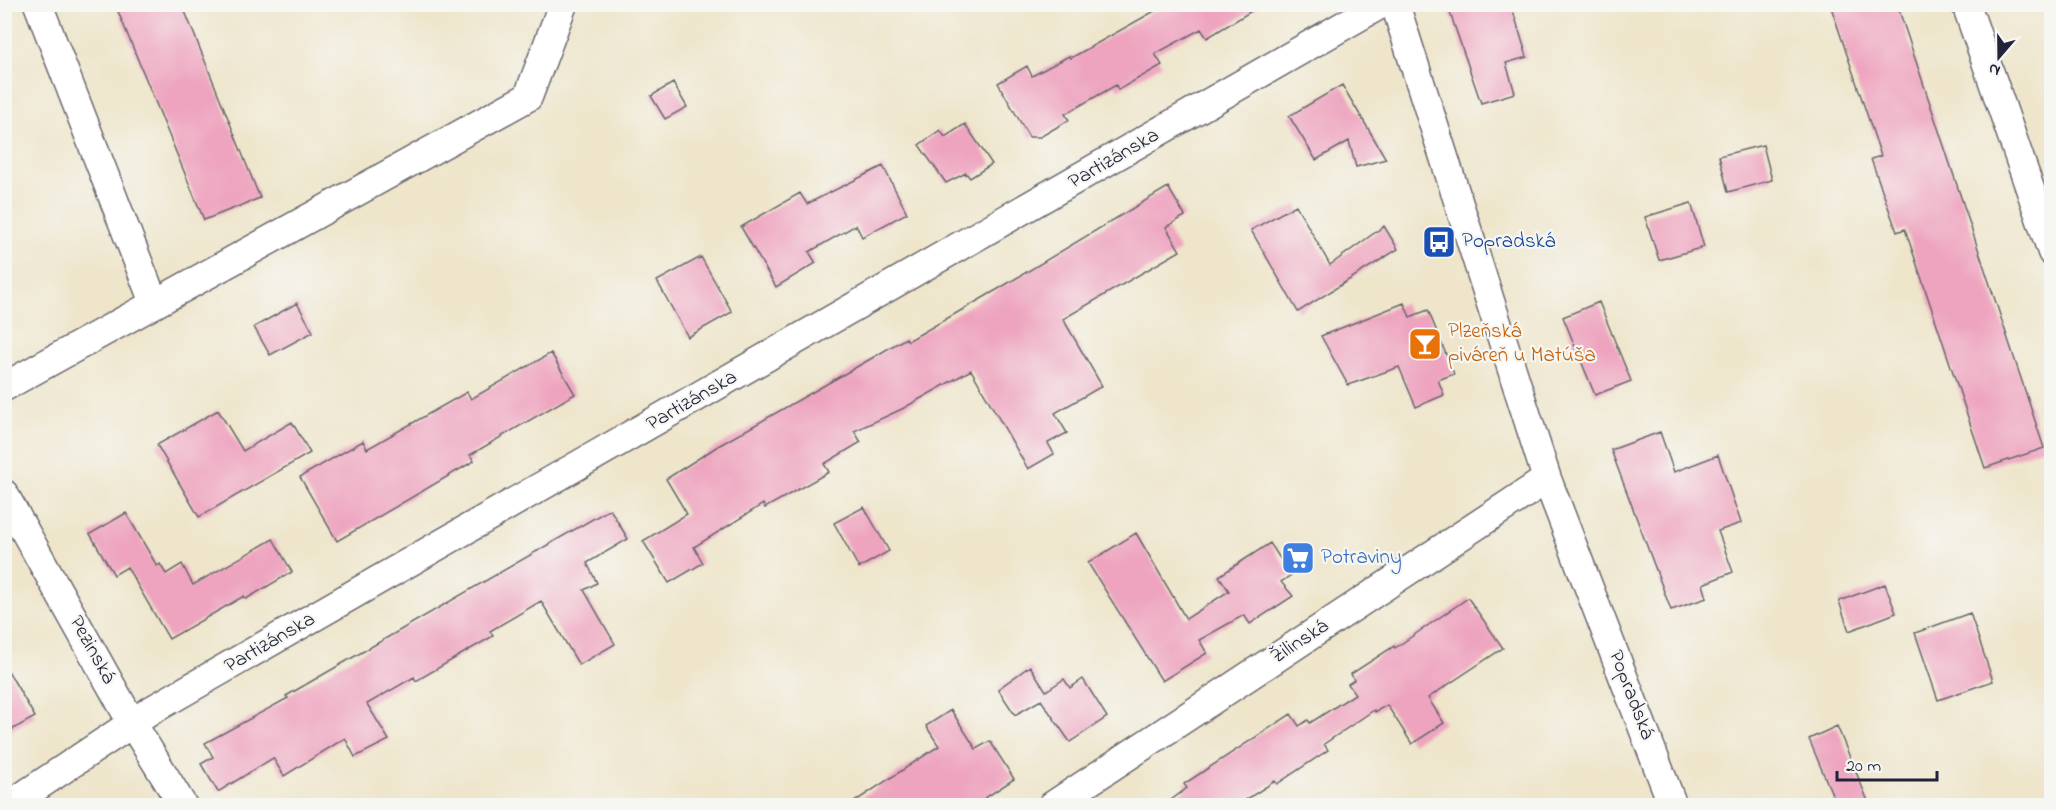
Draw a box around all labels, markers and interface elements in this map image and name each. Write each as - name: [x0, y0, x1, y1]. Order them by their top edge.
- north arrow: [1969, 27, 2029, 87]
- text: N: [1985, 56, 2004, 82]
- street label: Partizánska: [1063, 121, 1165, 197]
- bus stop icon: Popradská: [1421, 224, 1457, 260]
- place label: Popradská: [1462, 227, 1556, 257]
- place label: Plzeňská piváreň u Matúša: [1448, 317, 1596, 371]
- bar icon: Plzeňská piváreň u Matúša: [1407, 326, 1443, 362]
- street label: Partizánska: [641, 363, 743, 439]
- supermarket icon: Potraviny: [1280, 540, 1316, 576]
- place label: Potraviny: [1321, 543, 1402, 575]
- street label: Partizánska: [219, 605, 321, 681]
- street label: Pezinská: [61, 610, 123, 690]
- street label: Žilinská: [1265, 612, 1335, 672]
- street label: Popradská: [1600, 646, 1662, 744]
- scale bar: [1837, 744, 1938, 782]
- text: 20 m: [1846, 754, 1881, 780]

